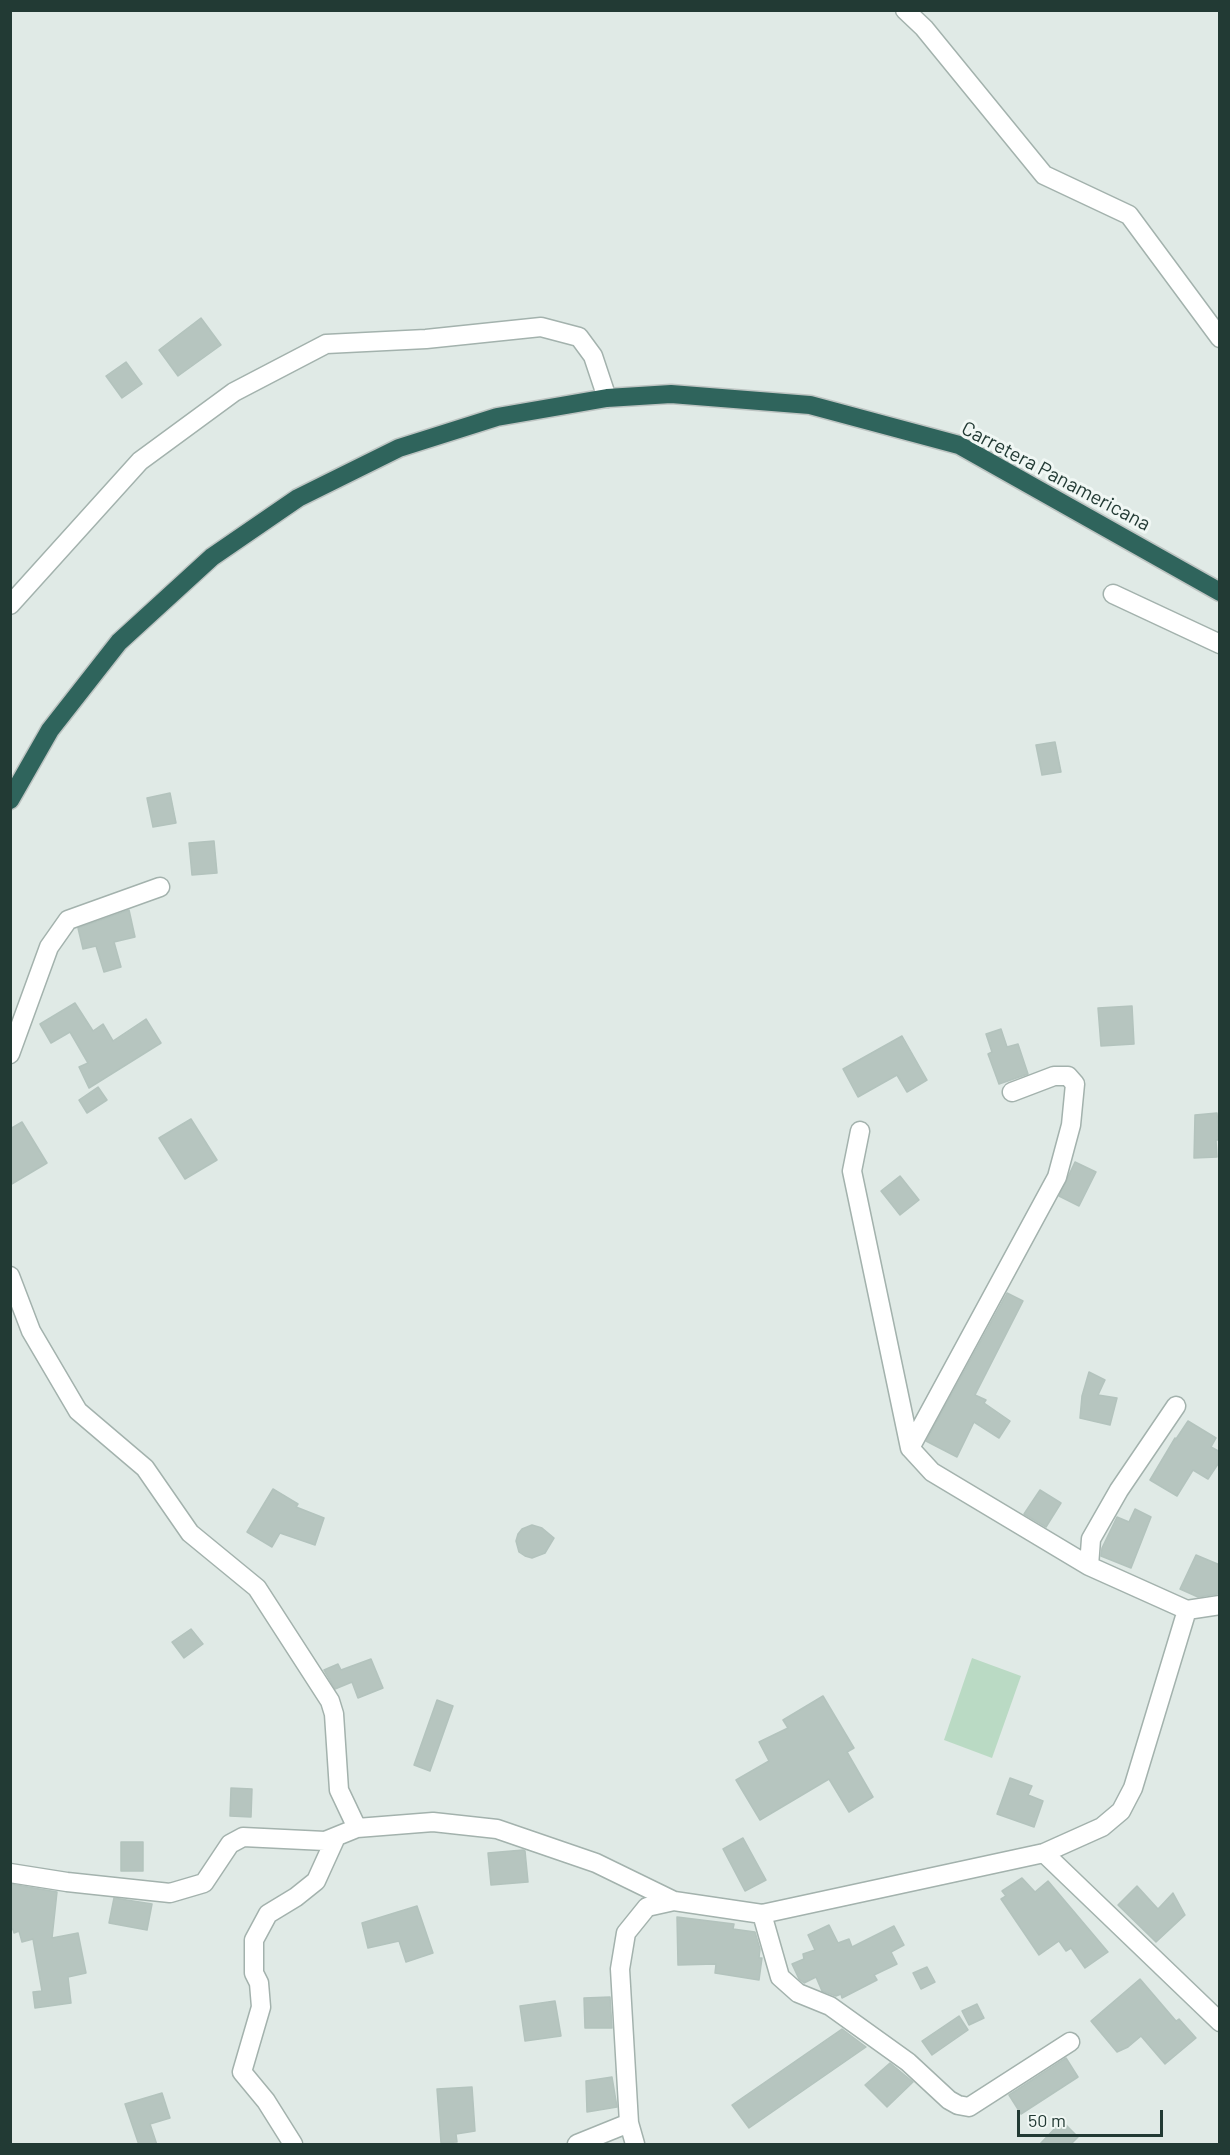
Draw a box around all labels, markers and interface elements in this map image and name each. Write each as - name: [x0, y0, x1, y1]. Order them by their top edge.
- street label: Carretera Panamericana: [957, 416, 1155, 536]
- scale bar: [1020, 2098, 1166, 2136]
- text: 50 m: [1028, 2109, 1066, 2131]

